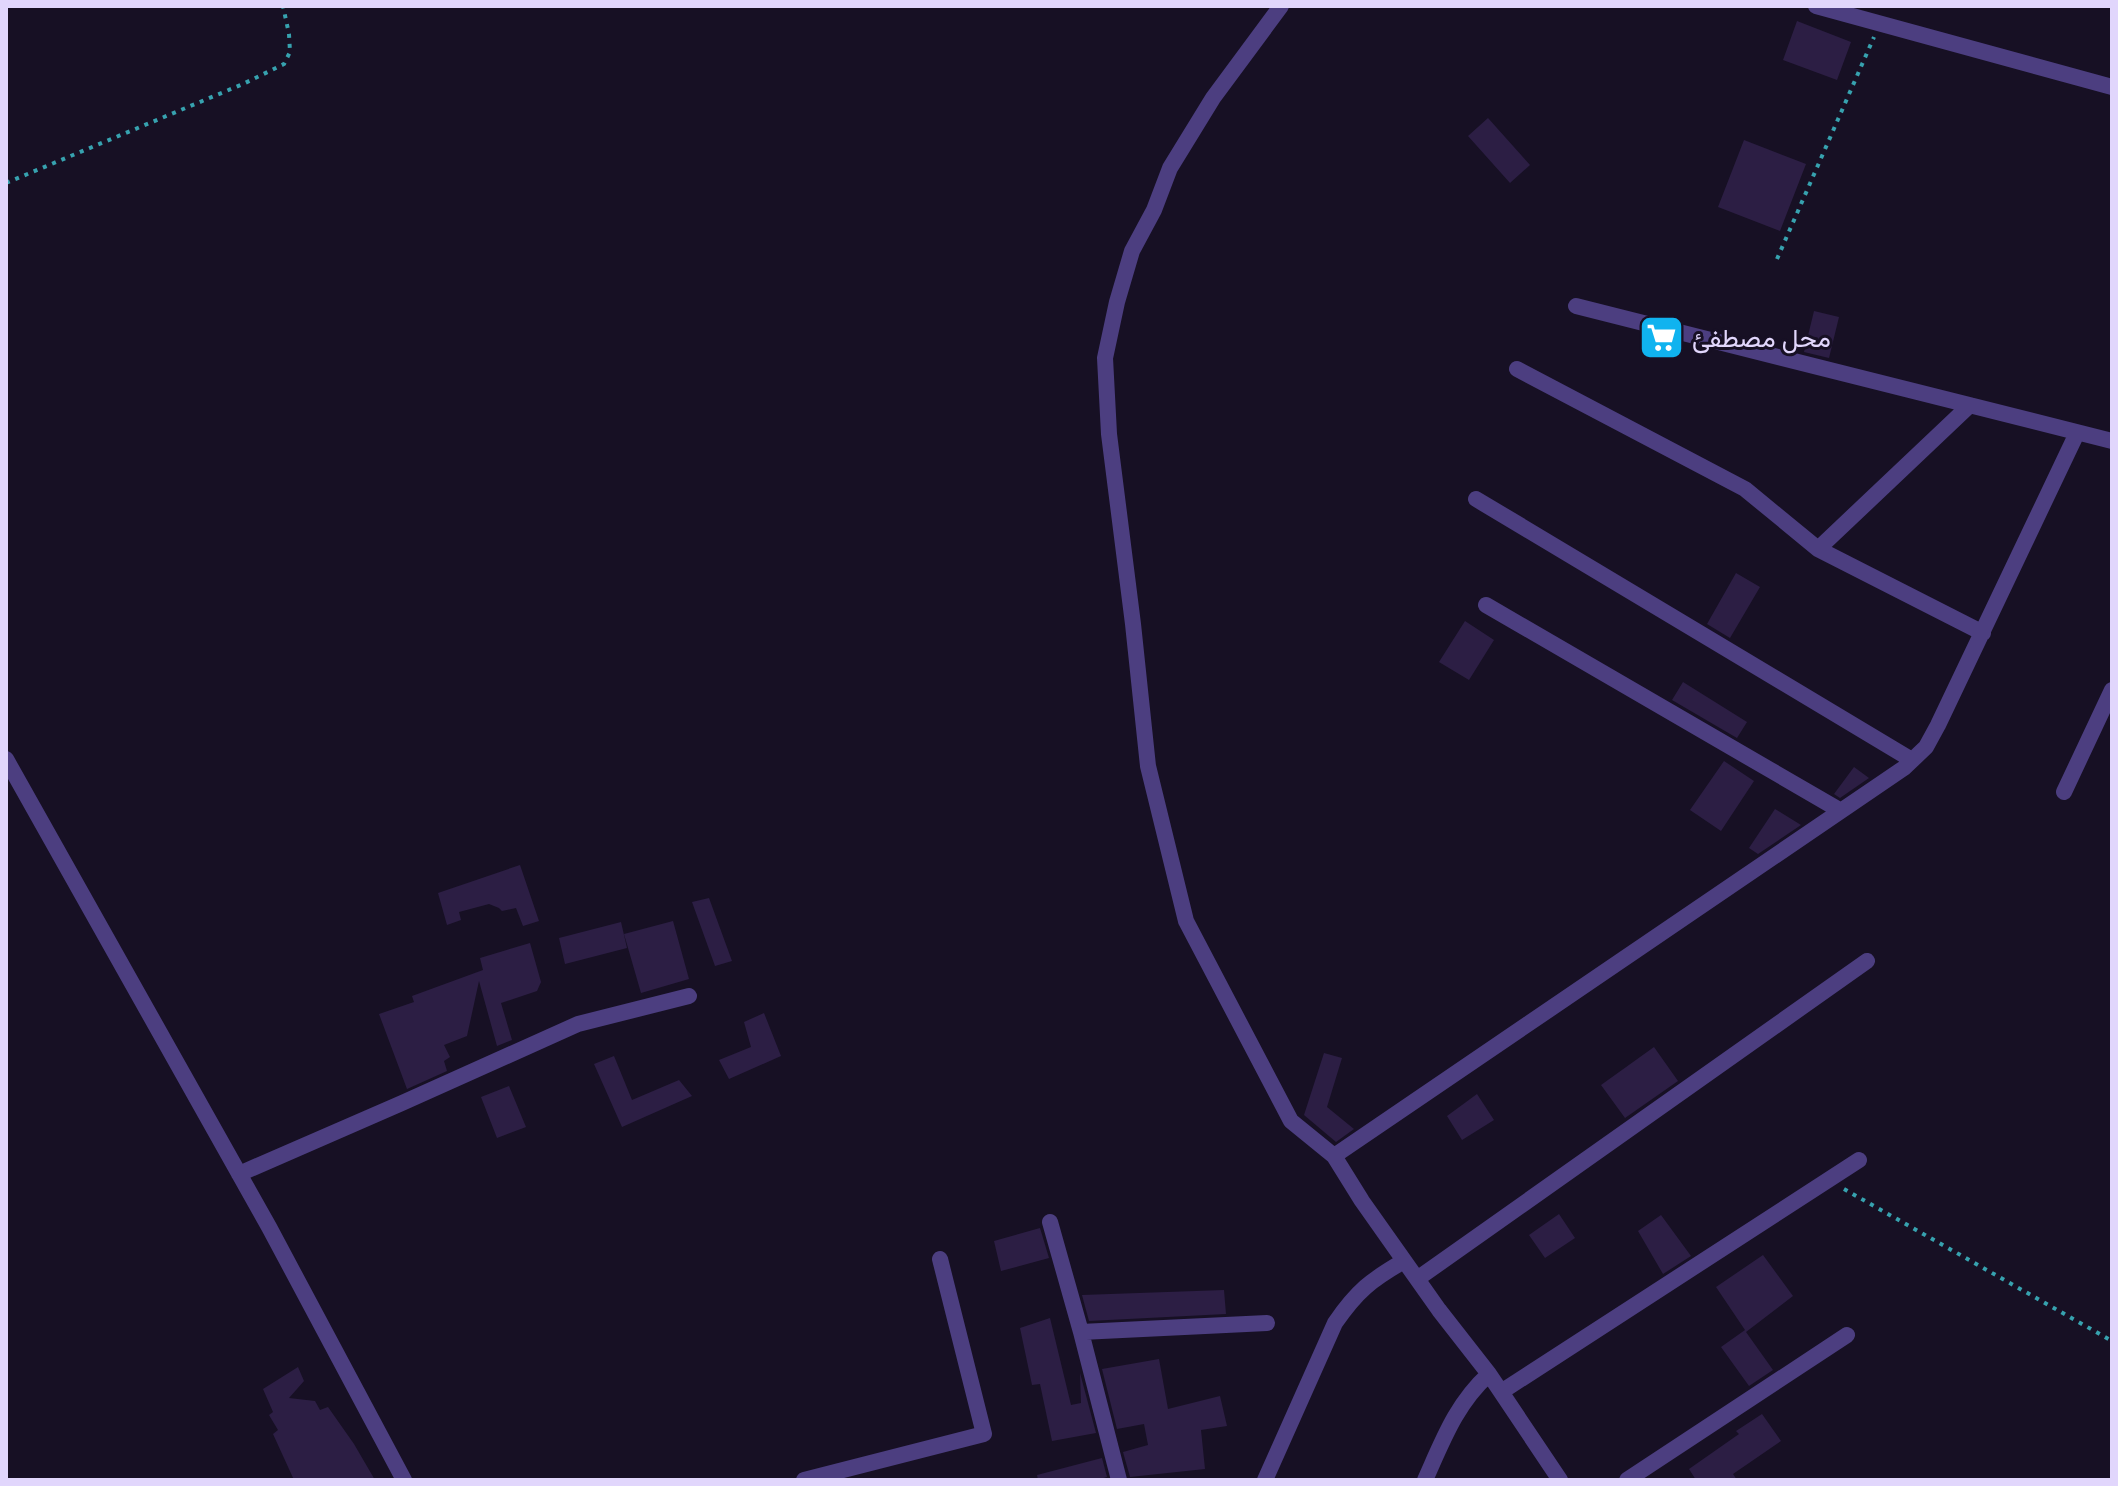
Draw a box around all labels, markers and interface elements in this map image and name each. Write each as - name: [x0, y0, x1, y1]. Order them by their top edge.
- supermarket icon: محل مصطفئ: [1637, 314, 1685, 362]
- place label: محل مصطفئ: [1692, 323, 1831, 354]

